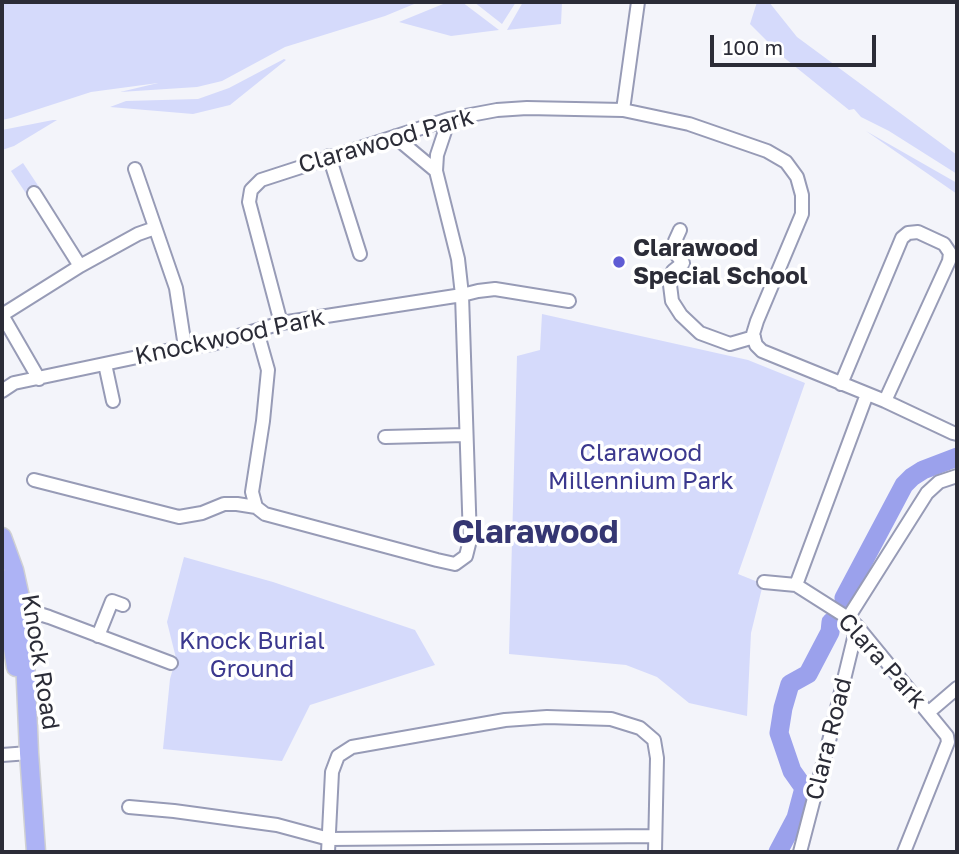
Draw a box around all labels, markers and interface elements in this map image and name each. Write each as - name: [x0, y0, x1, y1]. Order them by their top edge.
- scale bar: [714, 21, 880, 65]
- text: 100 m: [723, 34, 783, 60]
- street label: Clarawood Park: [295, 102, 477, 180]
- place label: Clarawood Special School: [633, 234, 808, 290]
- marker: Clarawood Special School: [611, 254, 627, 270]
- street label: Knockwood Park: [132, 303, 328, 371]
- park label: Clarawood Millennium Park: [548, 439, 734, 495]
- district label: Clarawood: [452, 514, 618, 552]
- street label: Knock Road: [15, 592, 65, 732]
- street label: Clara Park: [832, 607, 932, 715]
- park label: Knock Burial Ground: [179, 627, 325, 683]
- street label: Clara Road: [800, 675, 858, 803]

